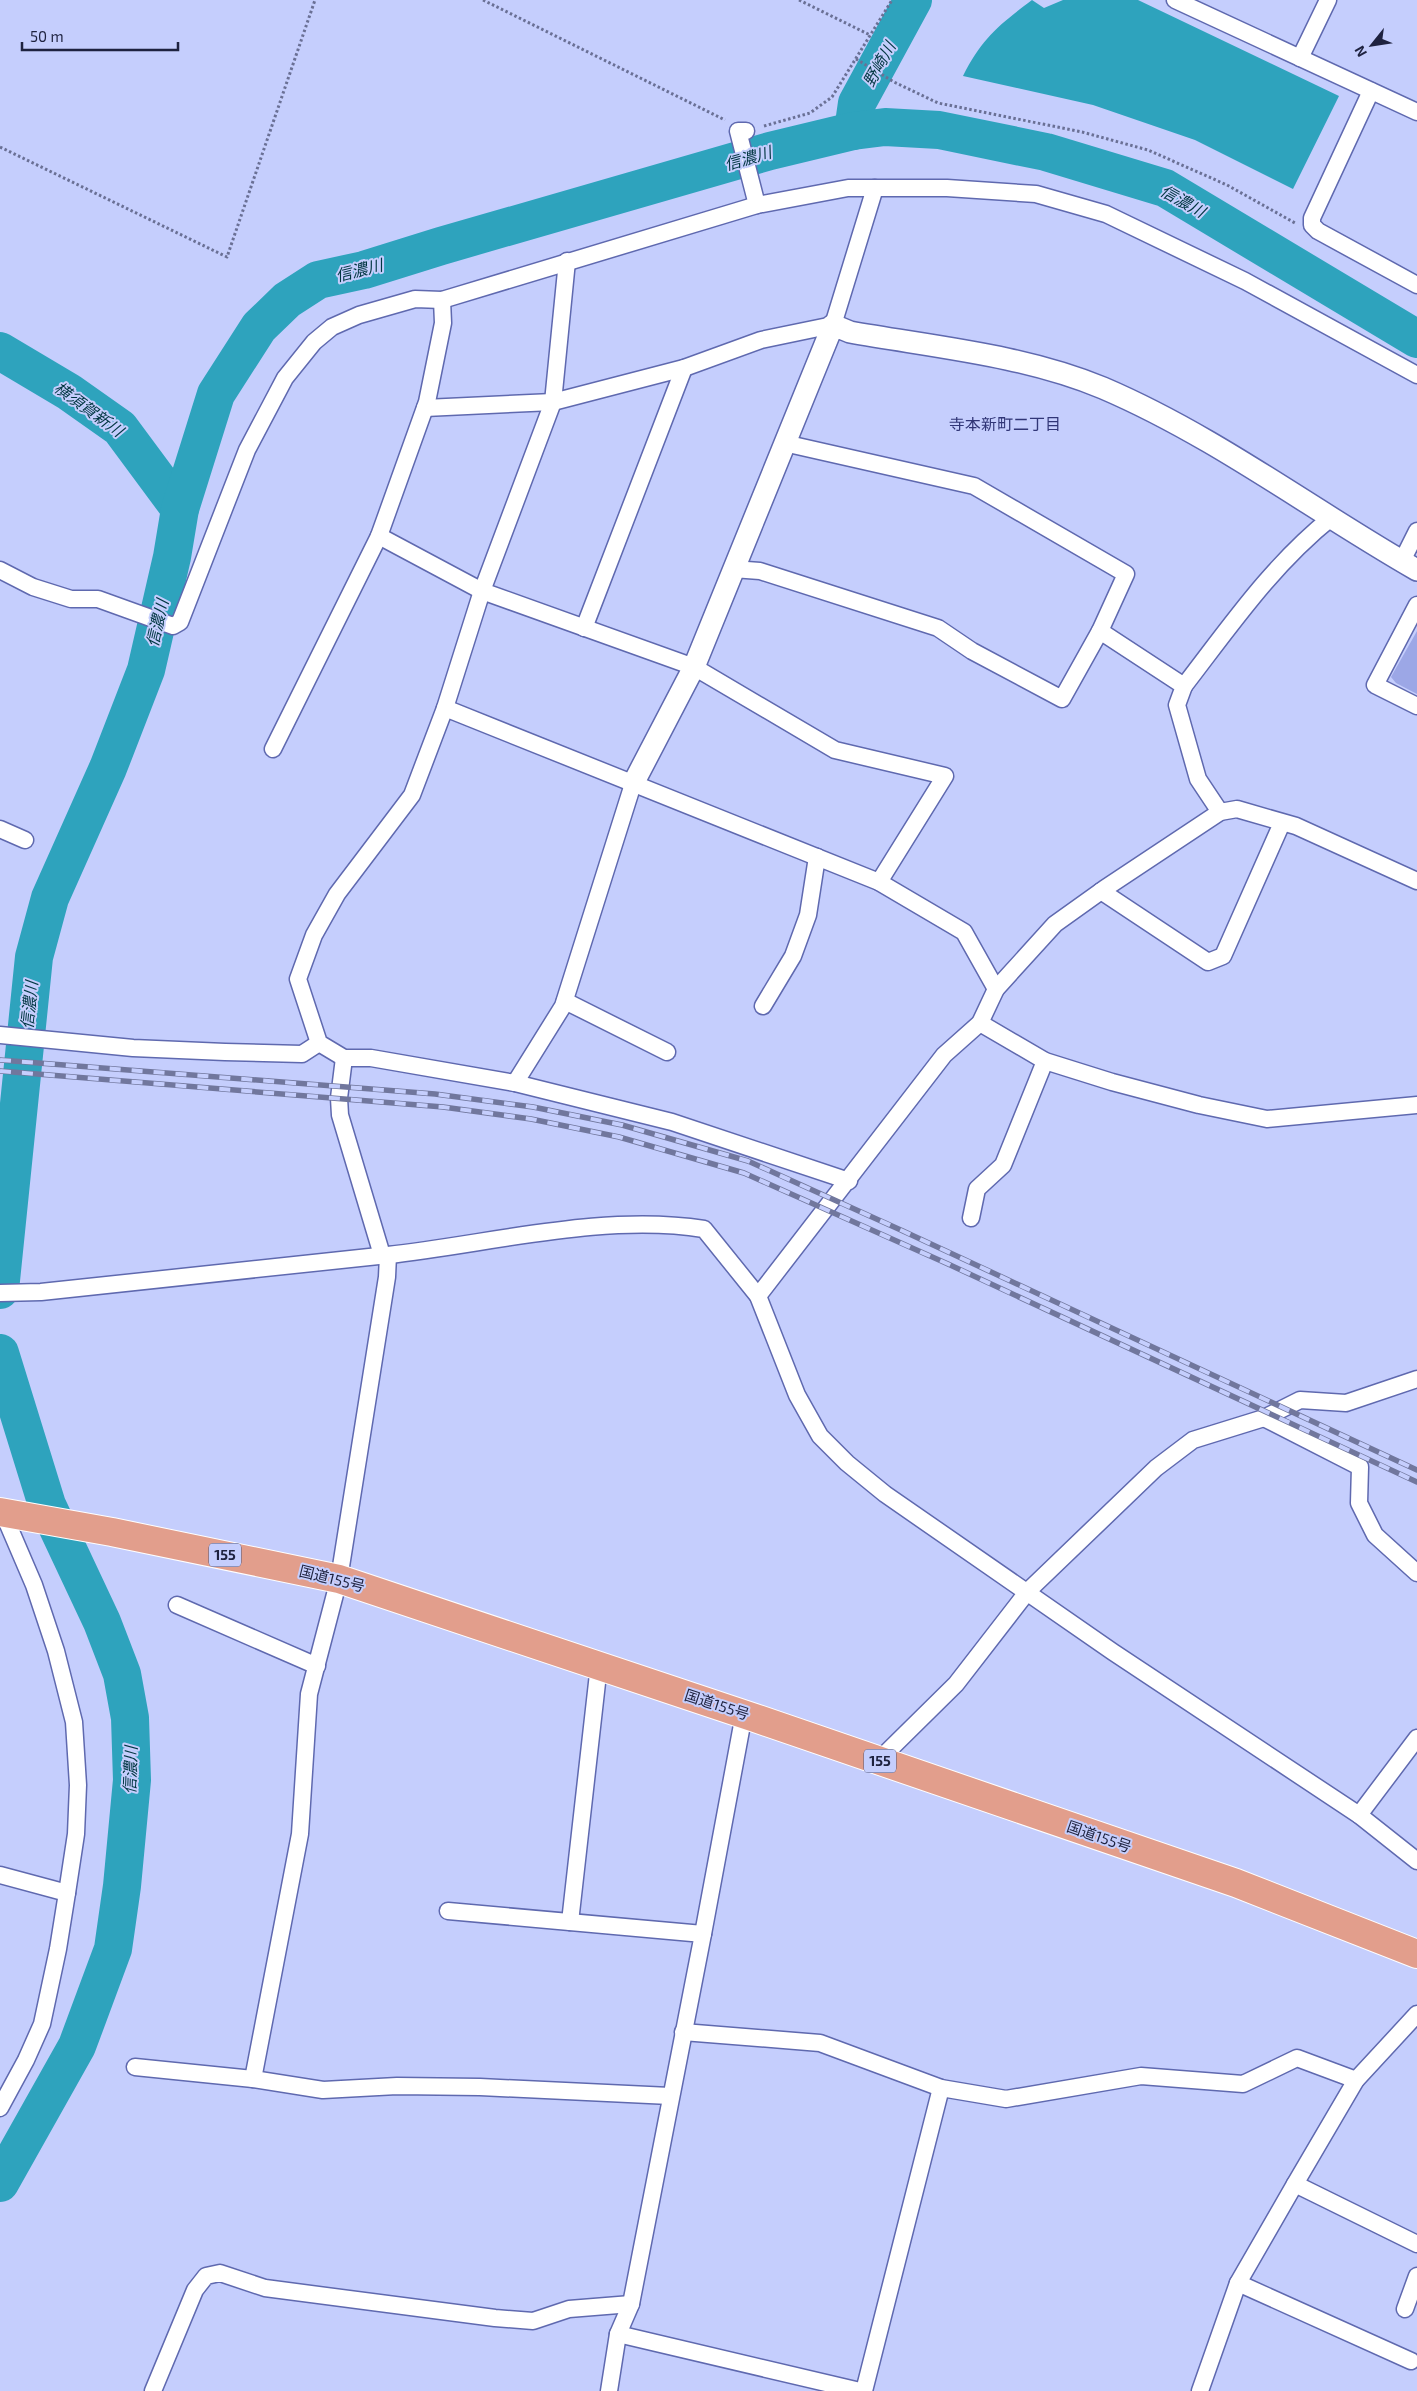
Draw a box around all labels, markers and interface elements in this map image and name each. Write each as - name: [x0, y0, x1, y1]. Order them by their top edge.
- scale bar: [22, 20, 179, 52]
- north arrow: [1347, 20, 1397, 70]
- text: 50 m: [30, 27, 64, 45]
- water label: 野崎川: [859, 36, 899, 89]
- text: N: [1350, 43, 1370, 60]
- water label: 信濃川: [722, 141, 775, 173]
- water label: 信濃川: [1158, 181, 1211, 221]
- water label: 信濃川: [333, 254, 386, 285]
- water label: 横須賀新川: [51, 377, 129, 441]
- district label: 寺本新町二丁目: [949, 414, 1061, 433]
- water label: 信濃川: [142, 595, 172, 648]
- water label: 信濃川: [17, 978, 41, 1030]
- road number: 155: [209, 1544, 241, 1566]
- street label: 国道155号: [298, 1561, 367, 1595]
- street label: 国道155号: [683, 1685, 752, 1723]
- water label: 信濃川: [119, 1744, 140, 1794]
- road number: 155: [864, 1750, 896, 1772]
- street label: 国道155号: [1065, 1817, 1134, 1855]

